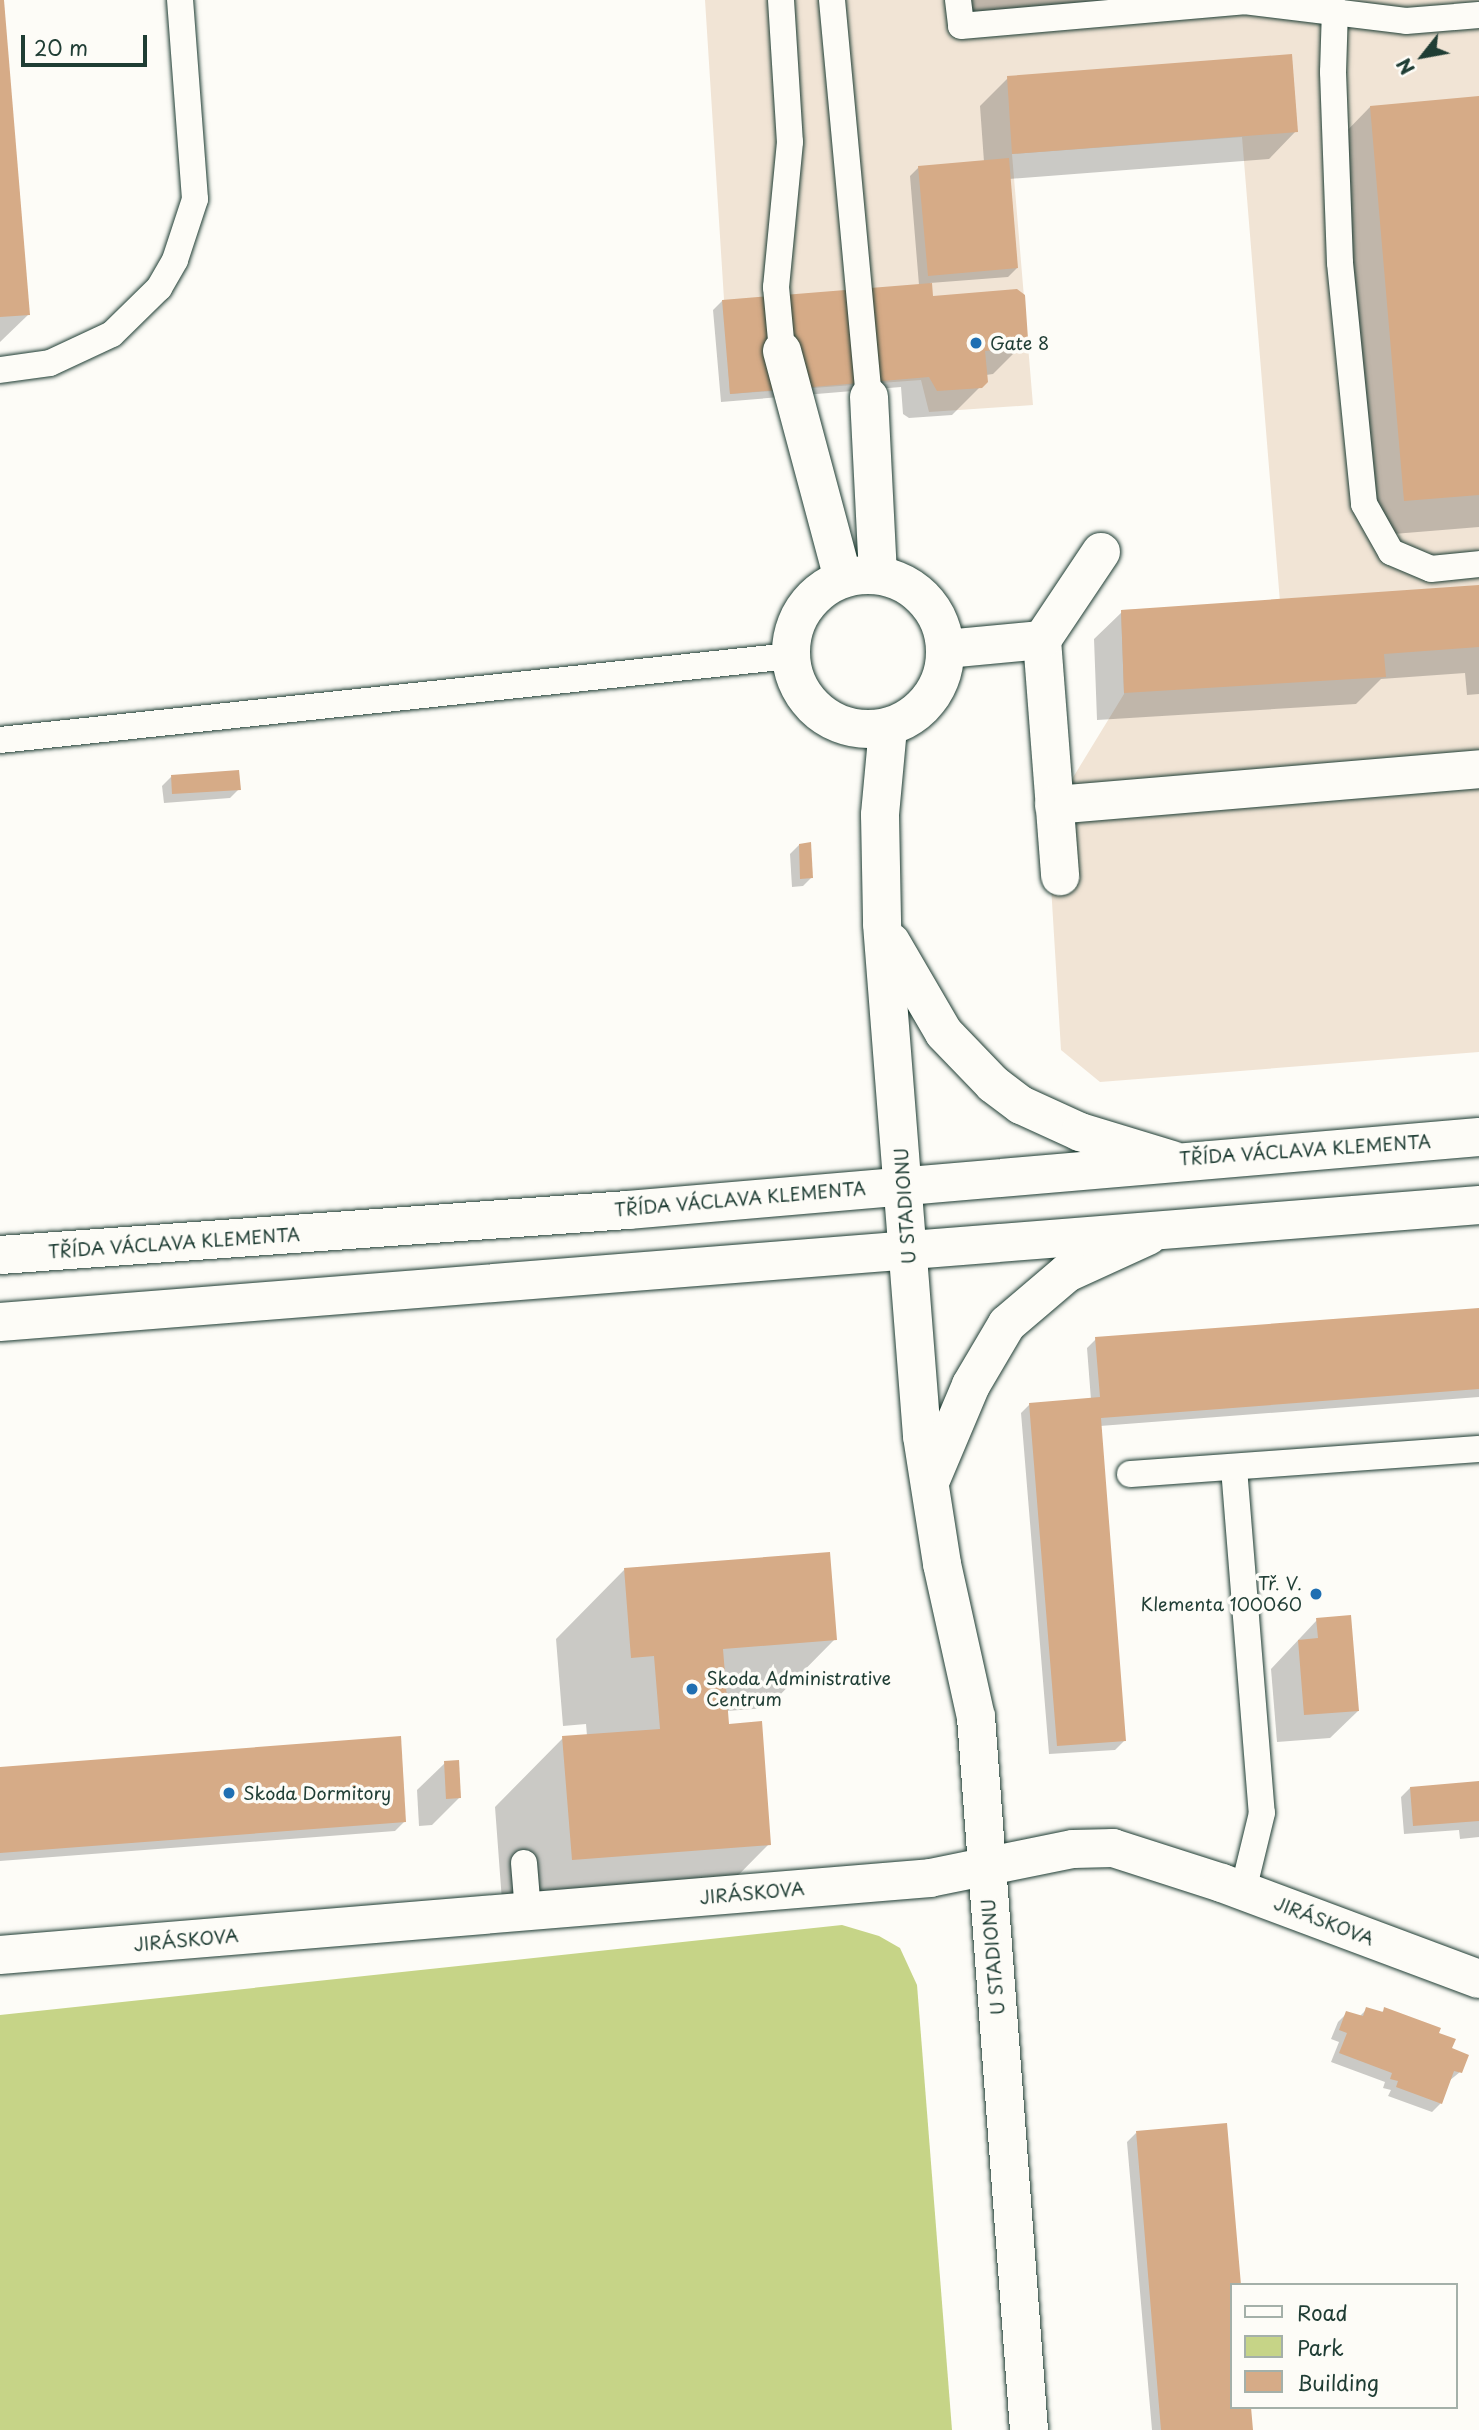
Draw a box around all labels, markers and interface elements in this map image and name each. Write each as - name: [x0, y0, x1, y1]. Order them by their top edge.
- scale bar: [24, 21, 150, 65]
- north arrow: [1388, 21, 1458, 91]
- text: 20 m: [34, 31, 88, 63]
- text: N: [1389, 53, 1421, 80]
- place label: Gate 8: [990, 332, 1050, 354]
- marker: Gate 8: [968, 335, 984, 351]
- street label: TŘÍDA VÁCLAVA KLEMENTA: [1179, 1130, 1431, 1170]
- street label: U STADIONU: [890, 1147, 920, 1265]
- street label: TŘÍDA VÁCLAVA KLEMENTA: [614, 1177, 866, 1221]
- street label: TŘÍDA VÁCLAVA KLEMENTA: [48, 1223, 300, 1263]
- place label: Tř. V. Klementa 100060: [1141, 1573, 1302, 1616]
- marker: Tř. V. Klementa 100060: [1308, 1586, 1324, 1602]
- place label: Skoda Administrative Centrum: [706, 1668, 892, 1710]
- marker: Skoda Administrative Centrum: [684, 1681, 700, 1697]
- place label: Skoda Dormitory: [243, 1782, 392, 1804]
- marker: Skoda Dormitory: [221, 1785, 237, 1801]
- street label: JIRÁSKOVA: [699, 1878, 805, 1908]
- street label: JIRÁSKOVA: [1271, 1892, 1377, 1950]
- street label: U STADIONU: [977, 1898, 1009, 2016]
- street label: JIRÁSKOVA: [133, 1925, 239, 1955]
- legend: [1230, 2283, 1458, 2409]
- text: Road: [1297, 2296, 1348, 2328]
- text: Park: [1297, 2331, 1344, 2363]
- text: Building: [1297, 2366, 1379, 2398]

